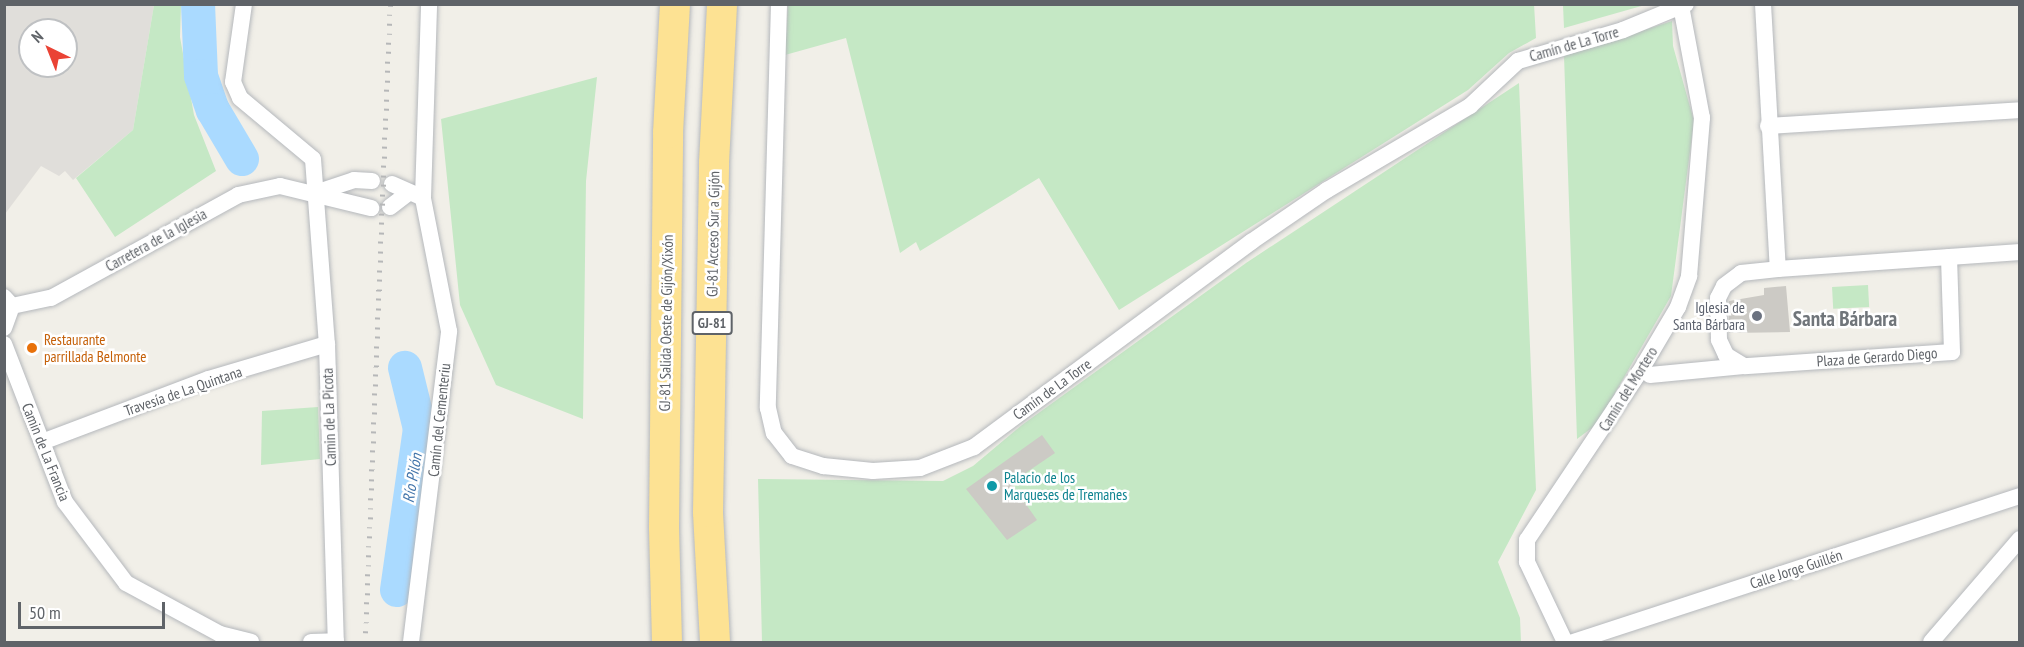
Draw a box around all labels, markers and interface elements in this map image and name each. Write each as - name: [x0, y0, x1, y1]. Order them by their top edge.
- north arrow: [18, 18, 78, 78]
- street label: Camín de La Torre: [1527, 23, 1621, 65]
- text: N: [27, 26, 47, 47]
- street label: GJ-81 Acceso Sur a Gijón: [703, 171, 723, 297]
- street label: Carretera de la Iglesia: [102, 205, 210, 275]
- street label: GJ-81 Salida Oeste de Gijón/Xixón: [655, 235, 677, 411]
- place label: Iglesia de Santa Bárbara: [1673, 298, 1745, 333]
- district label: Santa Bárbara: [1793, 306, 1897, 332]
- marker: Iglesia de Santa Bárbara: [1750, 309, 1764, 323]
- road number: GJ-81: [691, 312, 733, 334]
- place label: Restaurante parrillada Belmonte: [44, 330, 146, 365]
- marker: Restaurante parrillada Belmonte: [25, 341, 39, 355]
- street label: Camín del Mortero: [1595, 343, 1661, 435]
- street label: Plaza de Gerardo Diego: [1816, 344, 1938, 370]
- street label: Camín de La Torre: [1009, 355, 1095, 423]
- street label: Travesía de La Quintana: [122, 362, 244, 420]
- street label: Camín del Cementeriu: [424, 362, 454, 478]
- street label: Camin de La Picota: [318, 368, 340, 466]
- street label: Camin de La Francia: [18, 400, 74, 504]
- water label: Río Pilón: [398, 452, 426, 504]
- place label: Palacio de los Marqueses de Tremañes: [1004, 468, 1128, 503]
- marker: Palacio de los Marqueses de Tremañes: [985, 479, 999, 493]
- street label: Calle Jorge Guillén: [1748, 546, 1844, 592]
- scale bar: [21, 590, 168, 628]
- text: 50 m: [29, 601, 61, 624]

